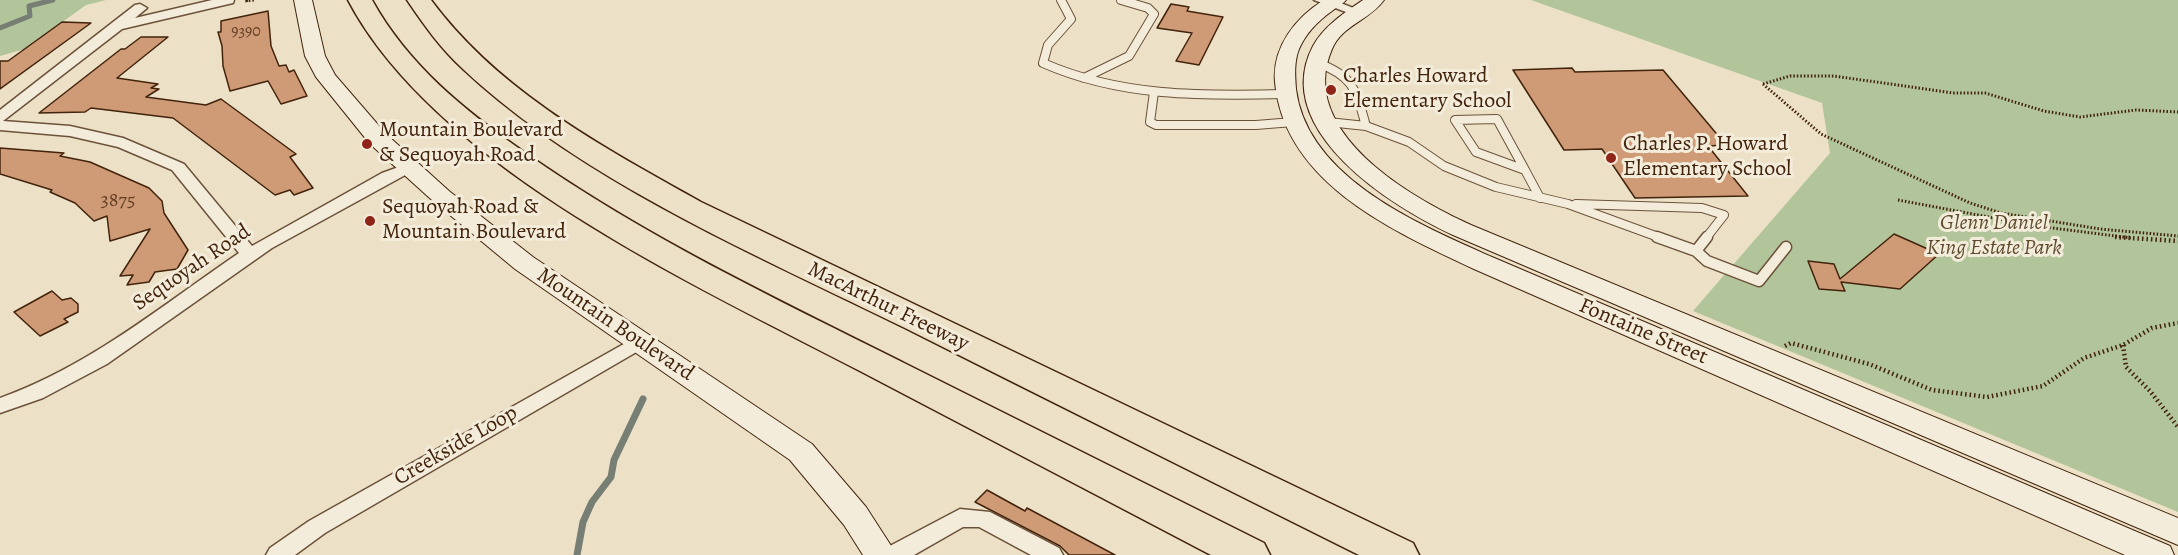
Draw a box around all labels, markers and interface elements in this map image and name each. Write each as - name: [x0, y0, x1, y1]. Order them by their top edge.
- house number: 9390: [231, 22, 261, 42]
- place label: Charles Howard Elementary School: [1343, 64, 1511, 116]
- marker: Charles Howard Elementary School: [1324, 83, 1338, 97]
- place label: Mountain Boulevard & Sequoyah Road: [379, 118, 563, 170]
- place label: Charles P. Howard Elementary School: [1623, 132, 1791, 184]
- marker: Mountain Boulevard & Sequoyah Road: [360, 137, 374, 151]
- marker: Charles P. Howard Elementary School: [1604, 151, 1618, 165]
- house number: 3875: [100, 189, 136, 213]
- place label: Sequoyah Road & Mountain Boulevard: [382, 195, 566, 246]
- park label: Glenn Daniel King Estate Park: [1926, 211, 2062, 262]
- marker: Sequoyah Road & Mountain Boulevard: [363, 214, 377, 228]
- street label: Sequoyah Road: [128, 219, 256, 317]
- street label: MacArthur Freeway: [803, 257, 973, 357]
- street label: Mountain Boulevard: [531, 263, 699, 387]
- street label: Fontaine Street: [1575, 293, 1711, 371]
- street label: Creekside Loop: [390, 400, 522, 492]

